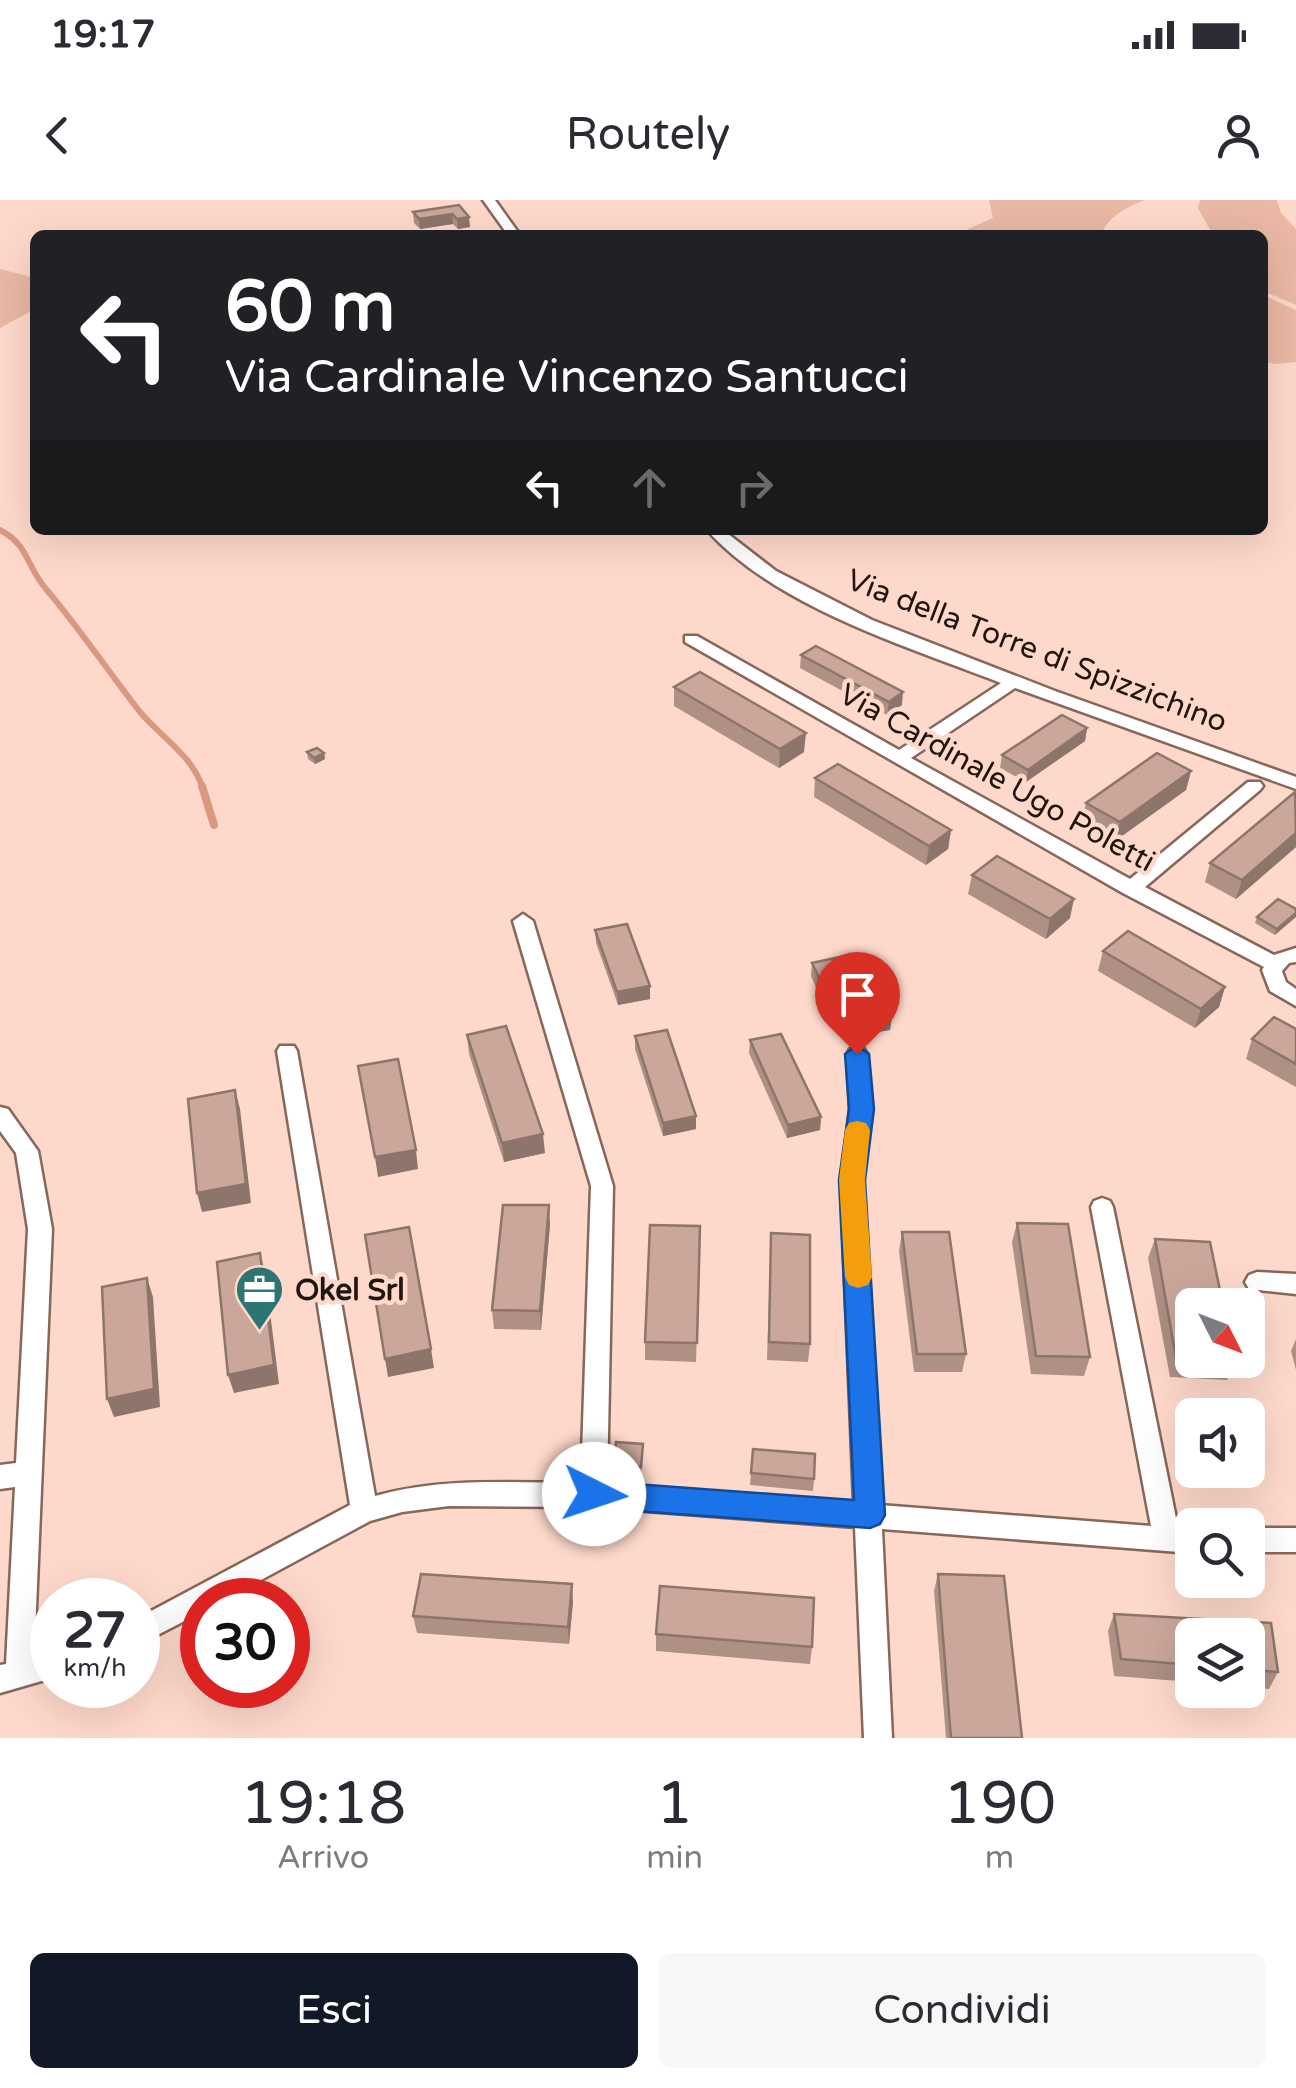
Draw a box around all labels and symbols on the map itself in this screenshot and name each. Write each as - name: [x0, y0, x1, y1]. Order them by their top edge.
- street label: Via della Torre di Spizzichino: [842, 561, 1232, 741]
- street label: Via Cardinale Ugo Poletti: [833, 676, 1161, 880]
- pin: [815, 952, 900, 1055]
- office icon: Okel Srl: [234, 1264, 286, 1332]
- place label: Okel Srl: [295, 1272, 405, 1309]
- north arrow: [1175, 1288, 1265, 1378]
- position arrow: [542, 1442, 646, 1546]
- speed limit sign: 30: [180, 1578, 310, 1708]

